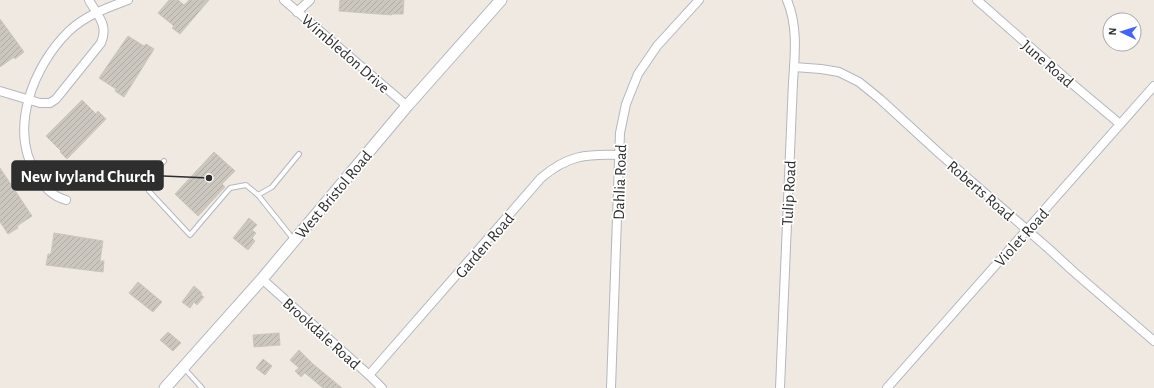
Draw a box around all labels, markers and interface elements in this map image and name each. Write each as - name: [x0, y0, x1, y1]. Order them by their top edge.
- street label: Wimbledon Drive: [298, 11, 392, 96]
- north arrow: [1102, 12, 1142, 52]
- text: N: [1107, 27, 1118, 36]
- street label: June Road: [1018, 37, 1076, 90]
- street label: Dahlia Road: [611, 144, 629, 220]
- street label: West Bristol Road: [293, 148, 375, 242]
- street label: Roberts Road: [944, 158, 1017, 224]
- street label: Tulip Road: [779, 160, 799, 226]
- callout: New Ivyland Church: [12, 161, 163, 190]
- text: New Ivyland Church: [21, 168, 155, 186]
- street label: Violet Road: [992, 206, 1052, 270]
- street label: Garden Road: [452, 210, 517, 281]
- street label: Brookdale Road: [280, 295, 363, 372]

